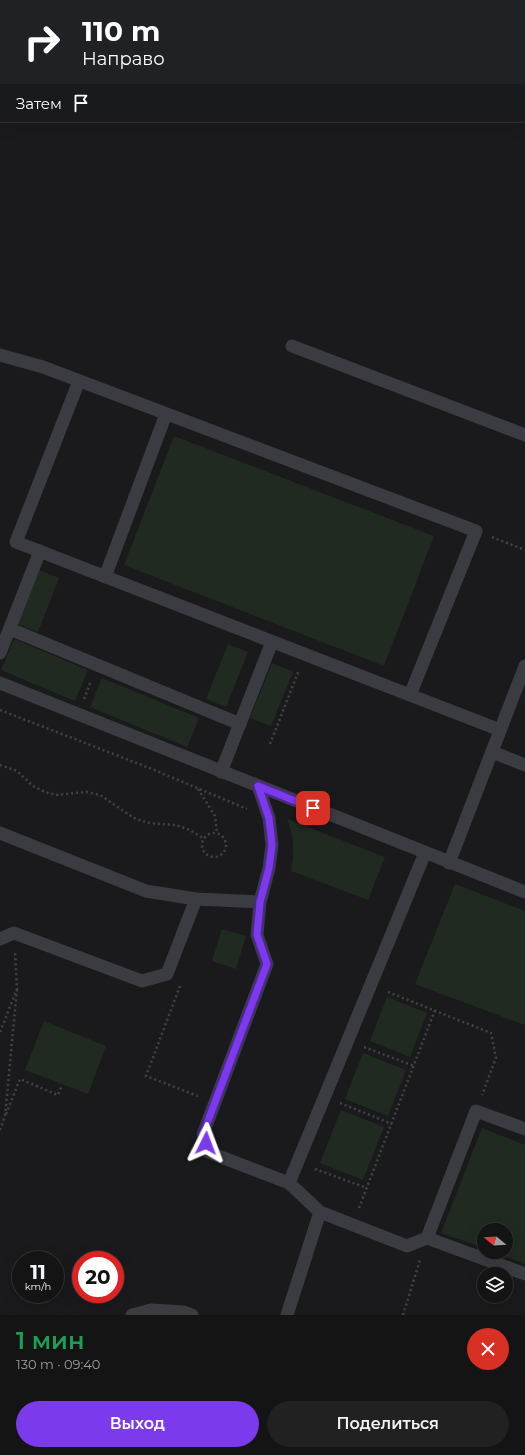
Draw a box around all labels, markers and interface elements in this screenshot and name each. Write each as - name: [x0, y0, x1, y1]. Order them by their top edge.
- text: 110 m: [82, 14, 160, 48]
- icon: right: [16, 16, 68, 68]
- text: Направо: [82, 48, 165, 70]
- icon: arrive: [70, 92, 92, 114]
- text: Затем: [16, 94, 62, 113]
- pin: [296, 791, 330, 825]
- icon: arrive: [302, 797, 324, 819]
- position arrow: [185, 1122, 227, 1164]
- north arrow: [477, 1223, 513, 1259]
- map controls: [477, 1223, 513, 1303]
- speed limit sign: 20: [72, 1251, 124, 1303]
- text: 11: [30, 1260, 46, 1284]
- button: layers: [477, 1267, 513, 1303]
- text: km/h: [25, 1280, 51, 1293]
- text: 1 мин: [16, 1326, 84, 1355]
- button: close: [467, 1328, 509, 1370]
- text: 130 m · 09:40: [16, 1356, 100, 1372]
- button: Выход: [16, 1401, 259, 1447]
- button: Поделиться: [267, 1401, 509, 1447]

